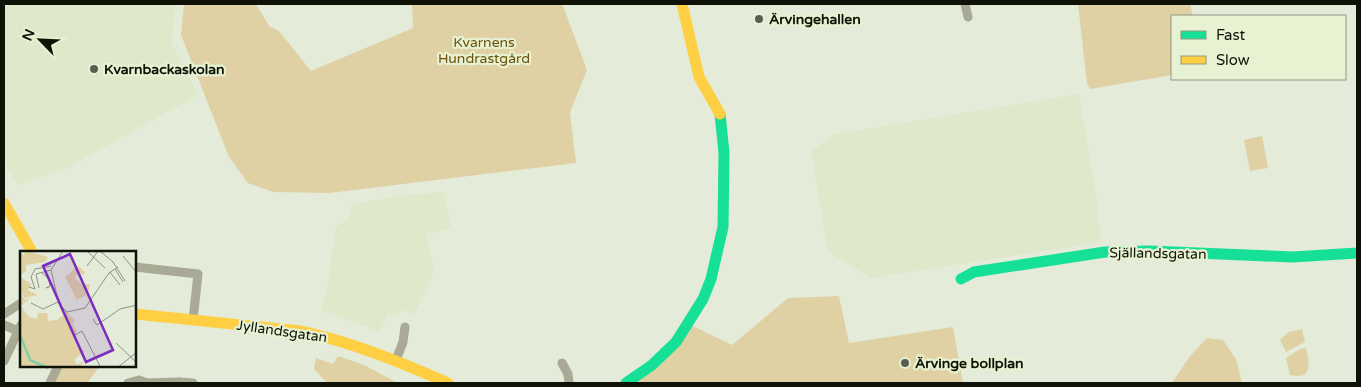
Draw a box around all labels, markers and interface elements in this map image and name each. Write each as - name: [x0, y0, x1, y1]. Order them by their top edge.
- place label: Ärvingehallen: [769, 11, 861, 28]
- marker: Ärvingehallen: [753, 13, 765, 25]
- north arrow: [15, 15, 65, 65]
- legend: [1171, 15, 1346, 80]
- text: N: [19, 26, 39, 44]
- text: Fast: [1216, 26, 1246, 44]
- park label: Kvarnens Hundrastgård: [438, 34, 530, 67]
- text: Slow: [1216, 51, 1250, 69]
- place label: Kvarnbackaskolan: [104, 61, 225, 78]
- marker: Kvarnbackaskolan: [88, 63, 100, 75]
- street label: Själlandsgatan: [1109, 244, 1207, 263]
- inset map: [20, 251, 136, 367]
- street label: Jyllandsgatan: [236, 317, 328, 346]
- place label: Ärvinge bollplan: [915, 355, 1024, 372]
- marker: Ärvinge bollplan: [899, 357, 911, 369]

